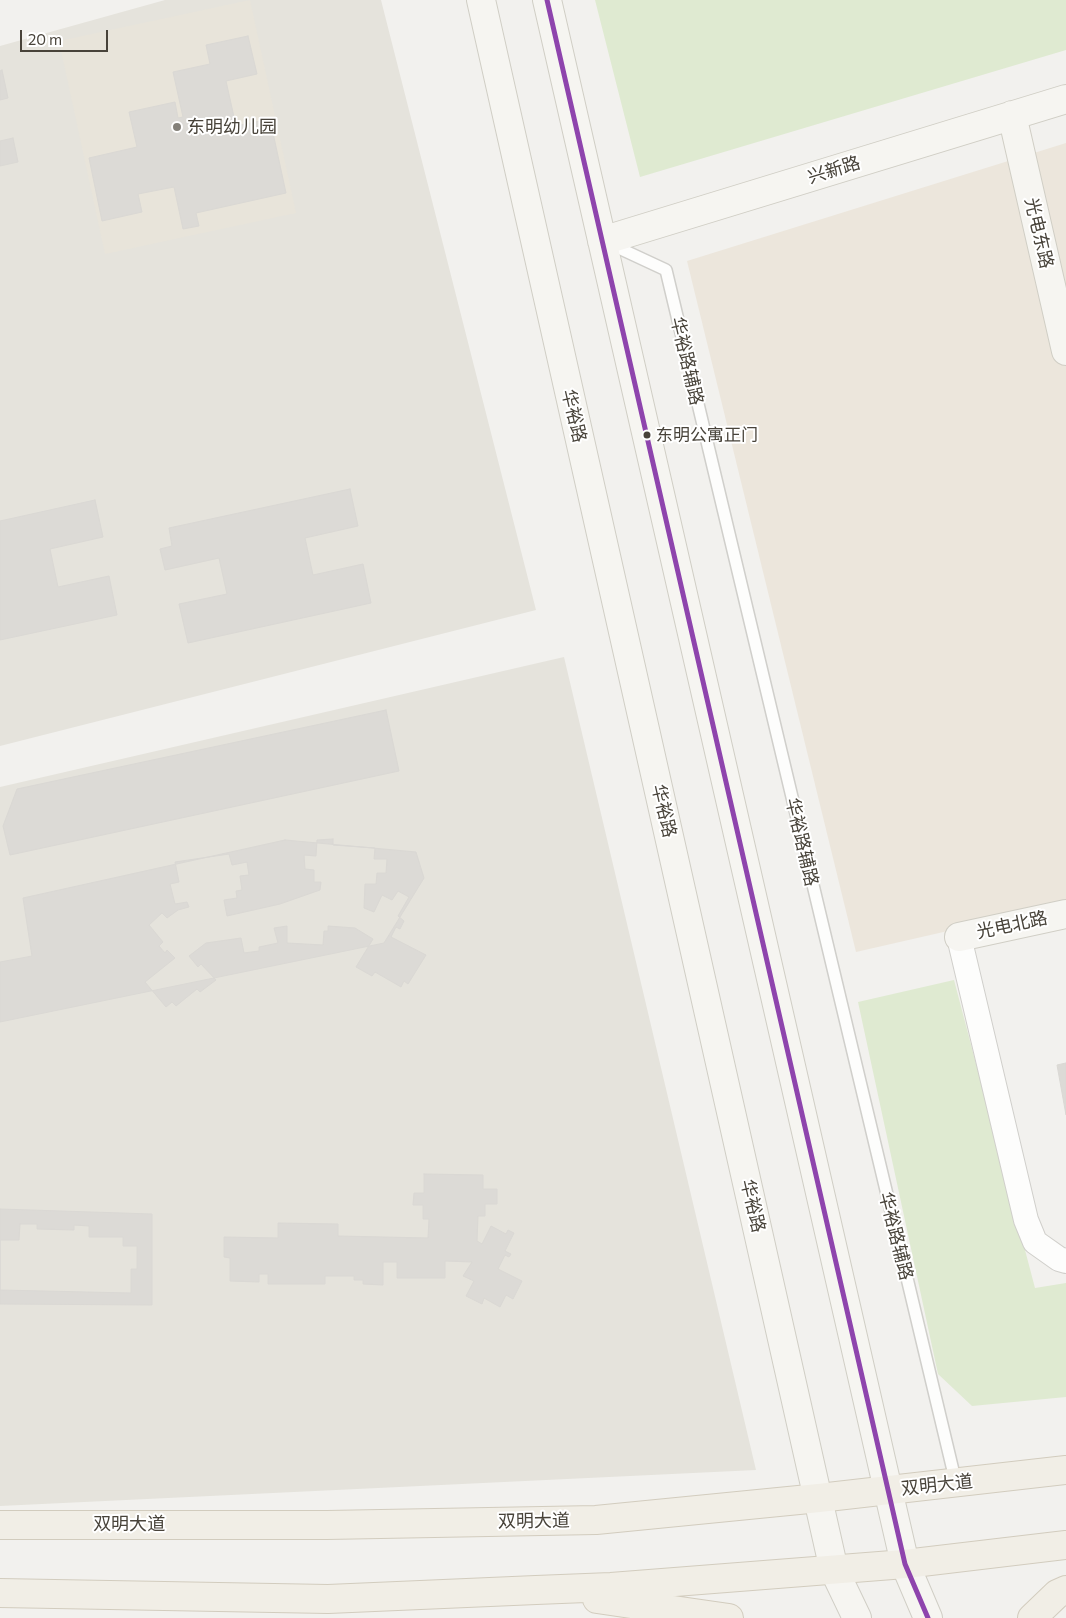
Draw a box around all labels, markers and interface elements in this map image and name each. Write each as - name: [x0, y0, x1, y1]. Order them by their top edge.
- scale bar: [22, 20, 110, 52]
- text: 20 m: [28, 30, 62, 48]
- place label: 东明幼儿园: [187, 116, 277, 138]
- marker: 东明幼儿园: [171, 121, 183, 133]
- street label: 兴新路: [805, 152, 863, 188]
- street label: 光电东路: [1020, 195, 1058, 271]
- street label: 华裕路辅路: [666, 315, 708, 407]
- street label: 华裕路: [557, 387, 591, 445]
- place label: 东明公寓正门: [656, 425, 758, 445]
- marker: 东明公寓正门: [642, 430, 652, 440]
- street label: 华裕路: [647, 782, 681, 840]
- street label: 华裕路辅路: [781, 796, 823, 888]
- street label: 光电北路: [975, 907, 1049, 943]
- street label: 华裕路: [736, 1177, 770, 1235]
- street label: 华裕路辅路: [875, 1190, 917, 1282]
- street label: 双明大道: [900, 1470, 974, 1500]
- street label: 双明大道: [498, 1510, 570, 1532]
- street label: 双明大道: [93, 1513, 165, 1535]

